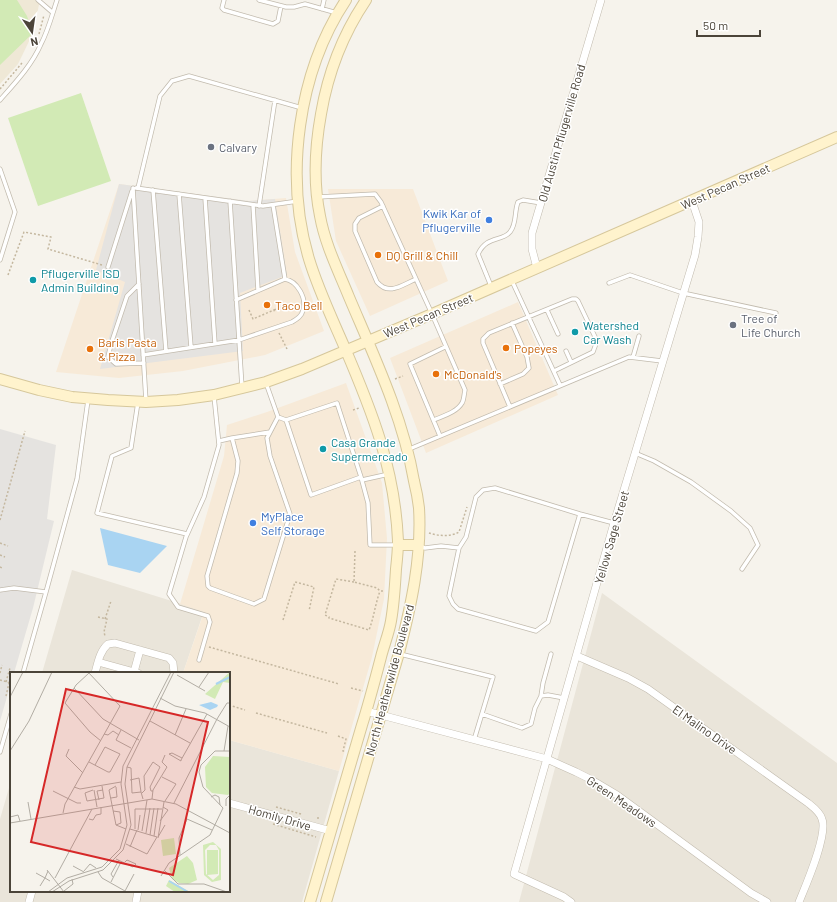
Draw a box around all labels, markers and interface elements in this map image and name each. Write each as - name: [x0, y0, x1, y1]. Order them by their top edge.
- north arrow: [12, 12, 52, 52]
- scale bar: [697, 12, 760, 38]
- text: 50 m: [703, 18, 728, 32]
- text: N: [29, 35, 39, 49]
- street label: Old Austin Pflugerville Road: [535, 63, 587, 203]
- place label: Calvary: [219, 140, 257, 154]
- marker: Calvary: [206, 142, 216, 152]
- street label: West Pecan Street: [678, 160, 772, 212]
- place label: Kwik Kar of Pflugerville: [422, 206, 481, 234]
- marker: Kwik Kar of Pflugerville: [484, 215, 494, 225]
- place label: DQ Grill & Chill: [386, 248, 458, 262]
- marker: DQ Grill & Chill: [373, 250, 383, 260]
- place label: Pflugerville ISD Admin Building: [41, 266, 120, 294]
- marker: Pflugerville ISD Admin Building: [28, 275, 38, 285]
- street label: West Pecan Street: [381, 290, 475, 340]
- place label: Taco Bell: [275, 298, 322, 312]
- marker: Taco Bell: [262, 300, 272, 310]
- place label: Tree of Life Church: [741, 311, 801, 339]
- place label: Watershed Car Wash: [583, 318, 639, 346]
- marker: Tree of Life Church: [728, 320, 738, 330]
- marker: Watershed Car Wash: [570, 327, 580, 337]
- place label: Baris Pasta & Pizza: [98, 335, 157, 363]
- place label: Popeyes: [514, 341, 558, 355]
- marker: Popeyes: [501, 343, 511, 353]
- marker: Baris Pasta & Pizza: [85, 344, 95, 354]
- place label: McDonald's: [444, 367, 502, 381]
- marker: McDonald's: [431, 369, 441, 379]
- place label: Casa Grande Supermercado: [331, 435, 408, 463]
- marker: Casa Grande Supermercado: [318, 444, 328, 454]
- street label: Yellow Sage Street: [591, 489, 631, 585]
- place label: MyPlace Self Storage: [261, 509, 325, 537]
- marker: MyPlace Self Storage: [248, 518, 258, 528]
- street label: North Heatherwilde Boulevard: [362, 603, 416, 757]
- inset map: [10, 672, 230, 892]
- street label: El Malino Drive: [670, 702, 740, 756]
- street label: Green Meadows: [584, 772, 660, 830]
- street label: Homily Drive: [247, 801, 313, 833]

